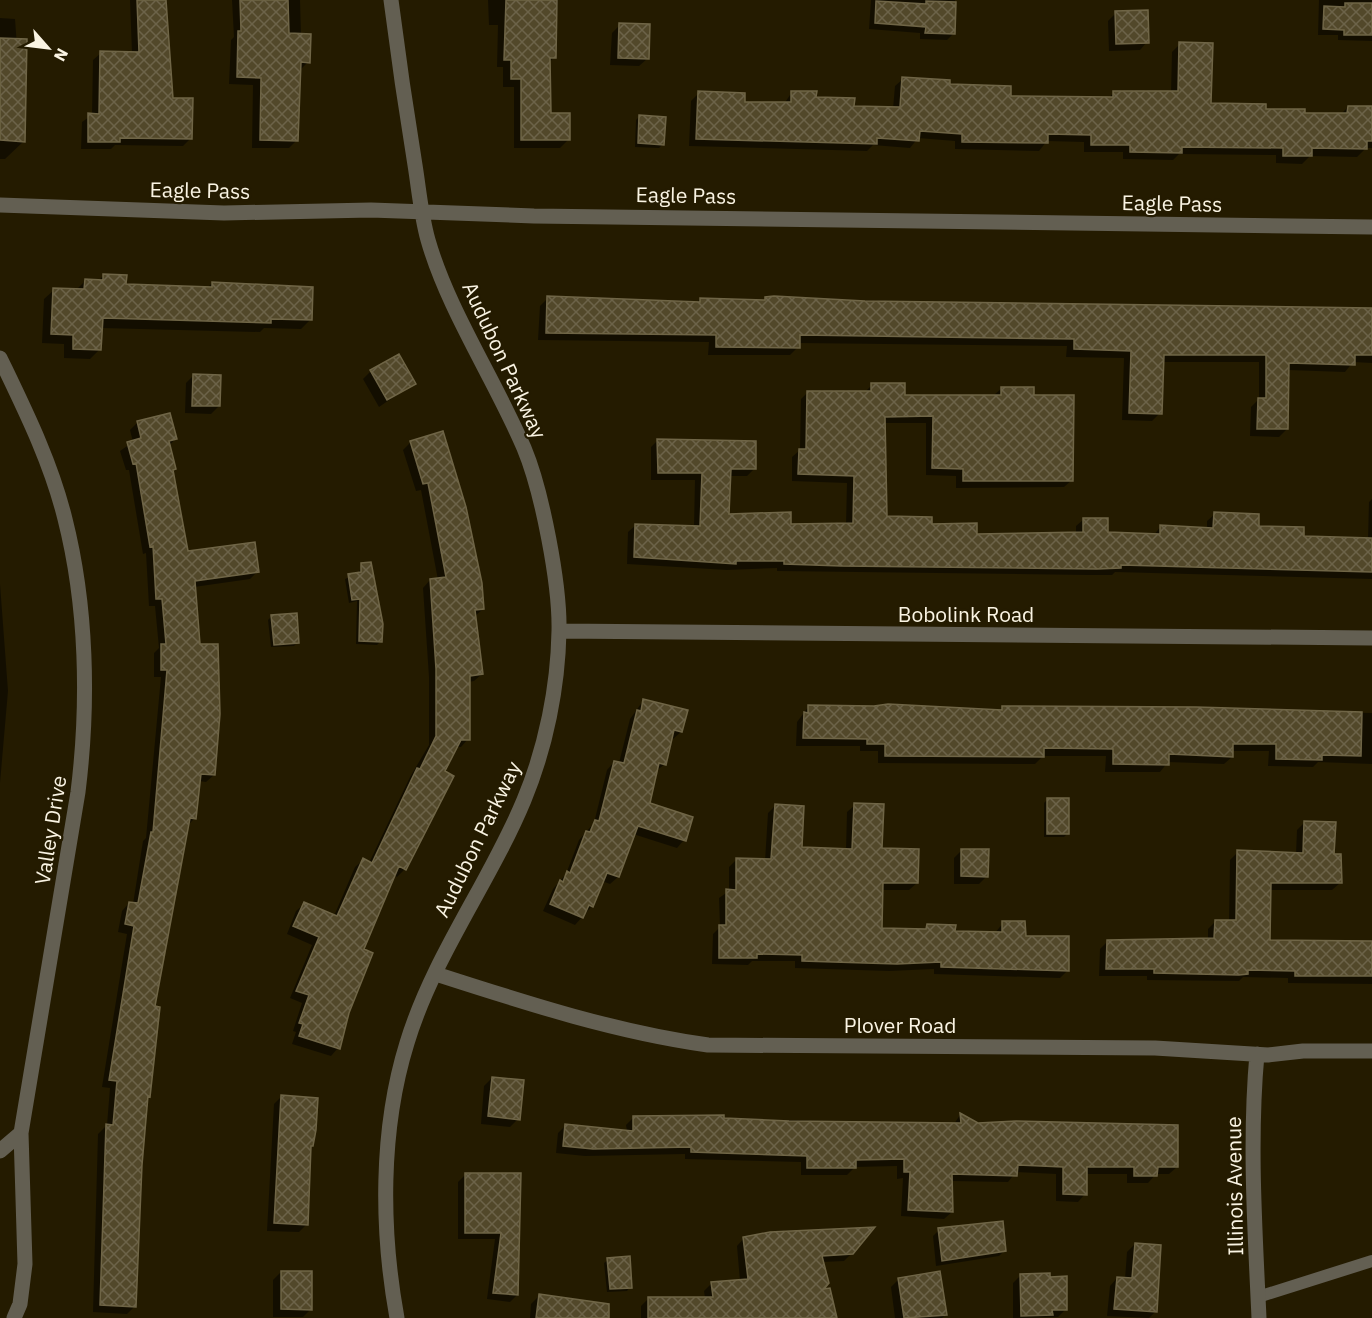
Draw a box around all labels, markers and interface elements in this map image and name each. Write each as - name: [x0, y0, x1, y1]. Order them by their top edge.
- north arrow: [18, 18, 78, 78]
- text: N: [50, 45, 73, 65]
- street label: Eagle Pass: [149, 175, 251, 205]
- street label: Eagle Pass: [635, 180, 737, 210]
- street label: Eagle Pass: [1121, 188, 1223, 218]
- street label: Audubon Parkway: [456, 277, 554, 444]
- street label: Bobolink Road: [898, 600, 1034, 628]
- street label: Audubon Parkway: [427, 756, 527, 922]
- street label: Valley Drive: [28, 773, 72, 887]
- street label: Plover Road: [844, 1011, 956, 1039]
- street label: Illinois Avenue: [1219, 1116, 1249, 1256]

